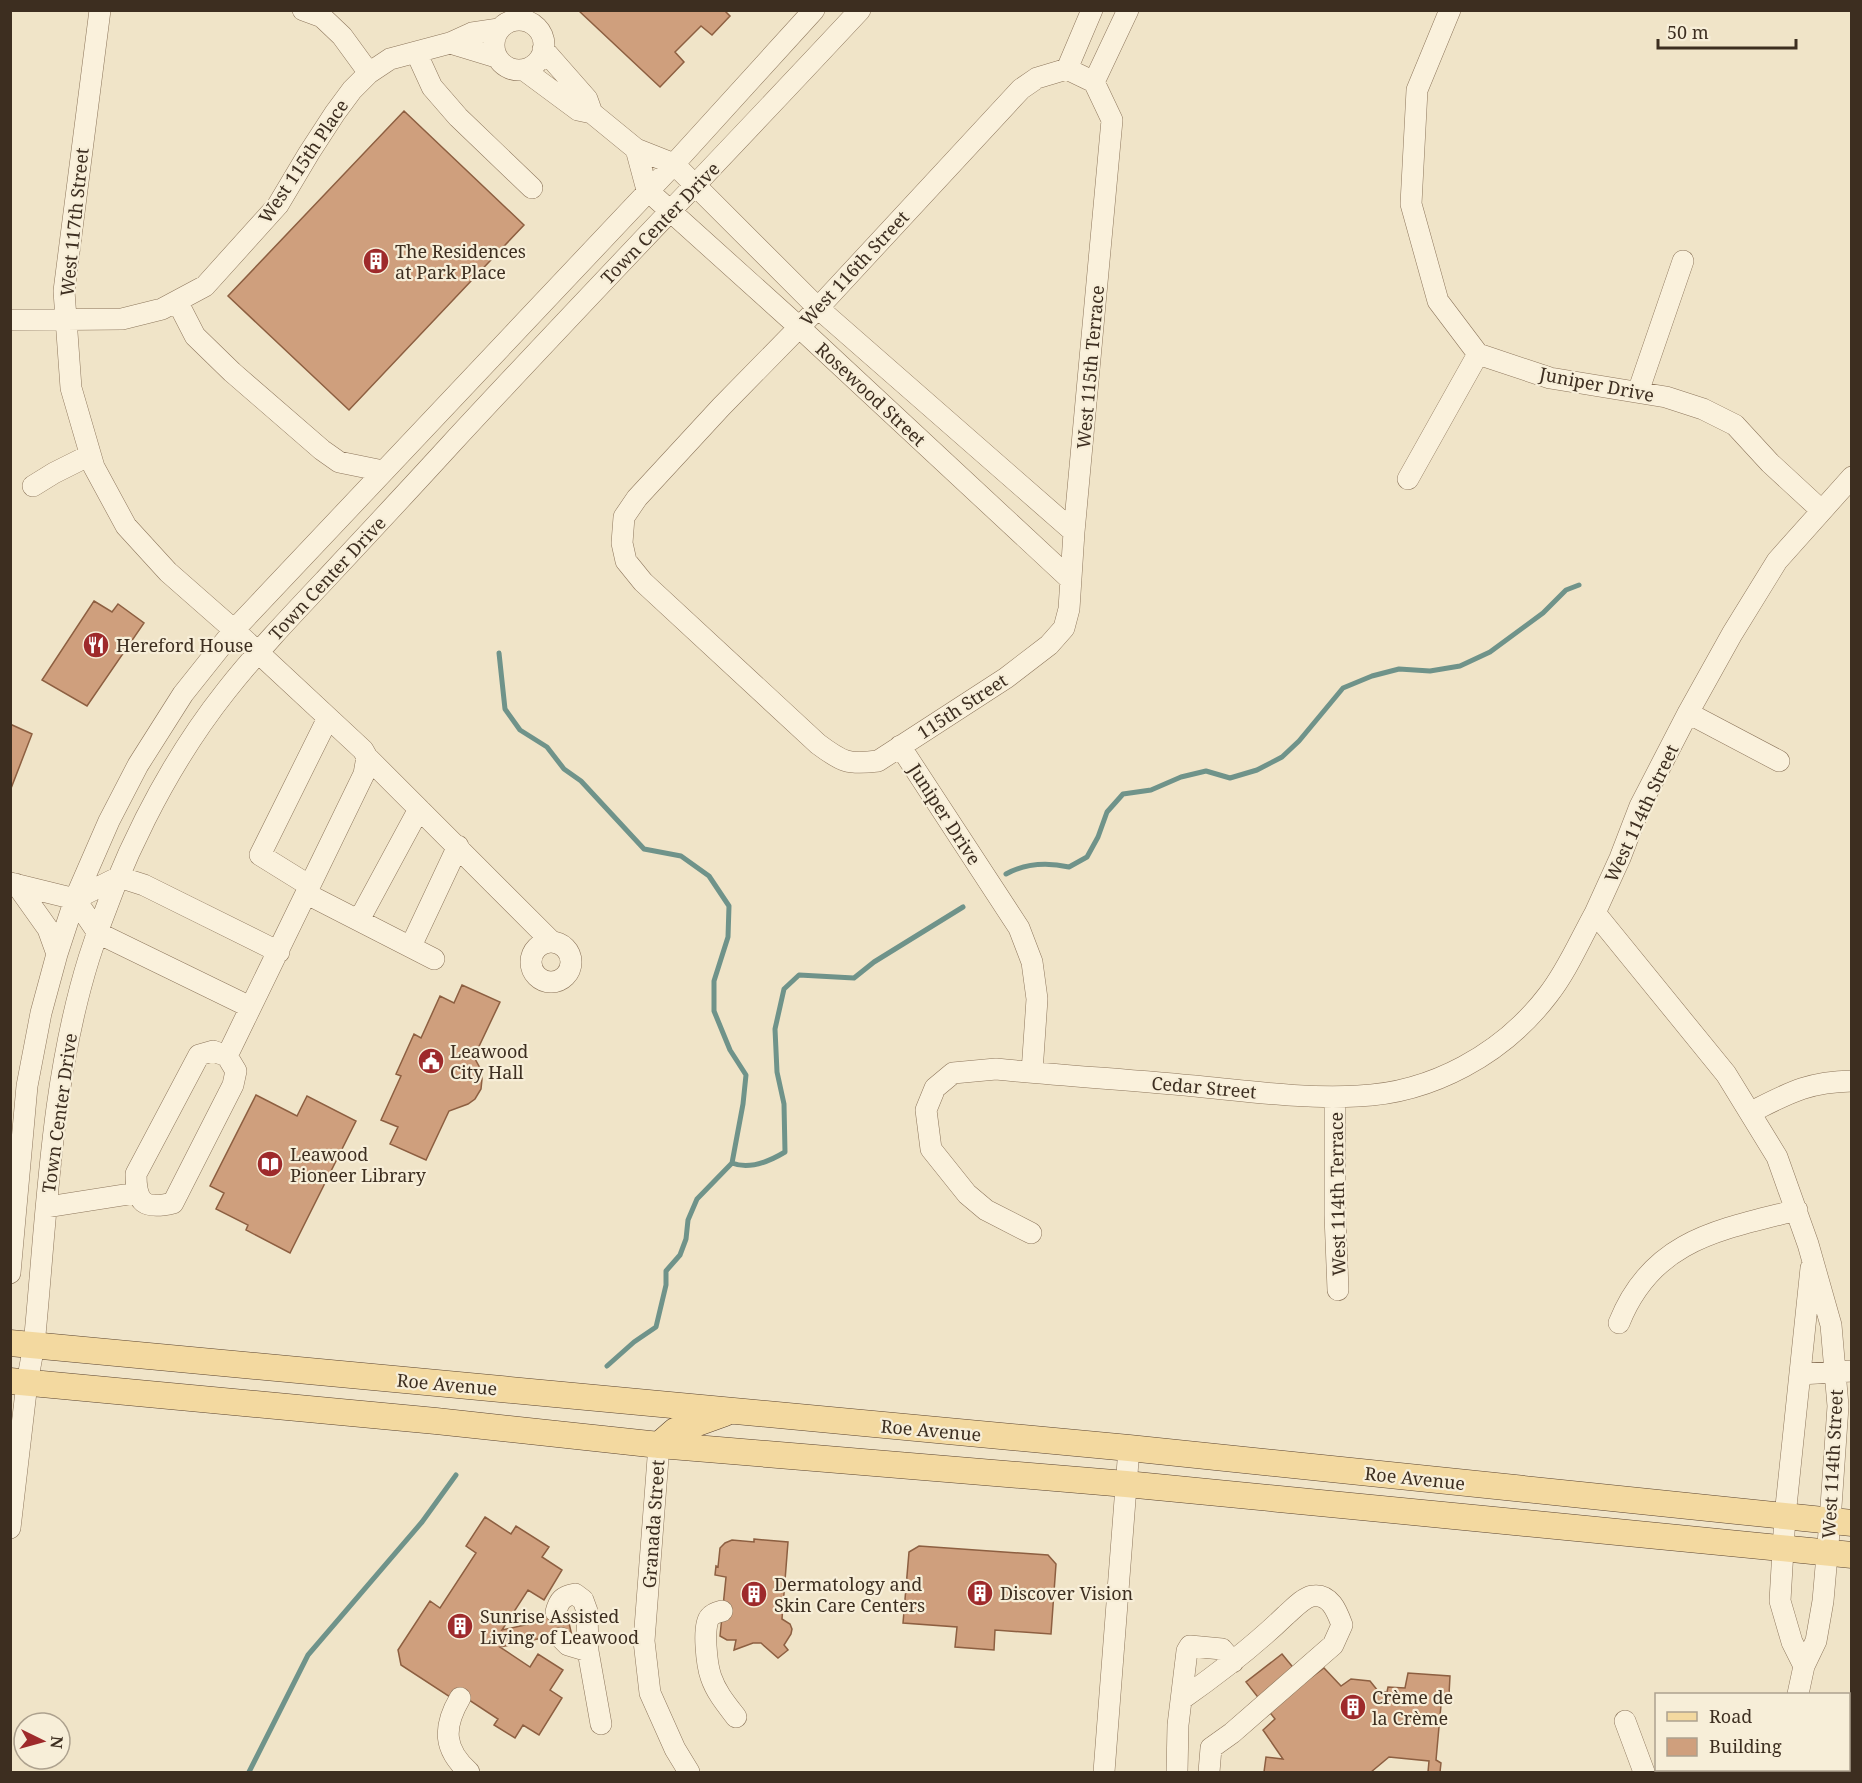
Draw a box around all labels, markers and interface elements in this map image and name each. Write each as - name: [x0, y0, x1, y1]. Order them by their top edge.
- scale bar: [1658, 12, 1796, 50]
- text: 50 m: [1667, 20, 1709, 44]
- street label: West 115th Place: [253, 95, 353, 227]
- street label: West 117th Street: [54, 146, 94, 298]
- street label: Town Center Drive: [595, 157, 725, 289]
- street label: West 116th Street: [794, 205, 914, 331]
- place label: The Residences at Park Place: [395, 239, 526, 284]
- building icon: The Residences at Park Place: [361, 246, 391, 276]
- street label: West 115th Terrace: [1071, 284, 1109, 450]
- street label: Rosewood Street: [811, 337, 931, 451]
- street label: Juniper Drive: [1537, 361, 1656, 407]
- street label: Town Center Drive: [263, 511, 391, 645]
- restaurant icon: Hereford House: [81, 630, 111, 660]
- place label: Hereford House: [116, 633, 253, 657]
- street label: 115th Street: [912, 668, 1012, 744]
- street label: West 114th Street: [1599, 740, 1683, 886]
- street label: Juniper Drive: [903, 758, 987, 869]
- street label: Town Center Drive: [36, 1032, 82, 1194]
- place label: Leawood City Hall: [450, 1039, 528, 1084]
- public building icon: Leawood City Hall: [416, 1046, 446, 1076]
- street label: Cedar Street: [1151, 1070, 1257, 1104]
- street label: West 114th Terrace: [1324, 1112, 1350, 1276]
- place label: Leawood Pioneer Library: [290, 1142, 427, 1187]
- library icon: Leawood Pioneer Library: [255, 1149, 285, 1179]
- street label: Roe Avenue: [396, 1368, 498, 1400]
- street label: West 114th Street: [1816, 1389, 1848, 1539]
- street label: Roe Avenue: [880, 1414, 982, 1446]
- street label: Granada Street: [637, 1459, 669, 1589]
- street label: Roe Avenue: [1364, 1461, 1466, 1495]
- place label: Dermatology and Skin Care Centers: [774, 1572, 925, 1617]
- building icon: Discover Vision: [965, 1578, 995, 1608]
- building icon: Dermatology and Skin Care Centers: [739, 1579, 769, 1609]
- place label: Discover Vision: [1000, 1581, 1134, 1605]
- place label: Sunrise Assisted Living of Leawood: [480, 1604, 639, 1649]
- building icon: Sunrise Assisted Living of Leawood: [445, 1611, 475, 1641]
- place label: Crème de la Crème: [1372, 1685, 1453, 1730]
- building icon: Crème de la Crème: [1338, 1692, 1368, 1722]
- legend: [1655, 1693, 1850, 1771]
- text: Road: [1709, 1704, 1752, 1728]
- north arrow: [12, 1711, 72, 1771]
- text: Building: [1709, 1734, 1782, 1758]
- text: N: [45, 1735, 68, 1750]

